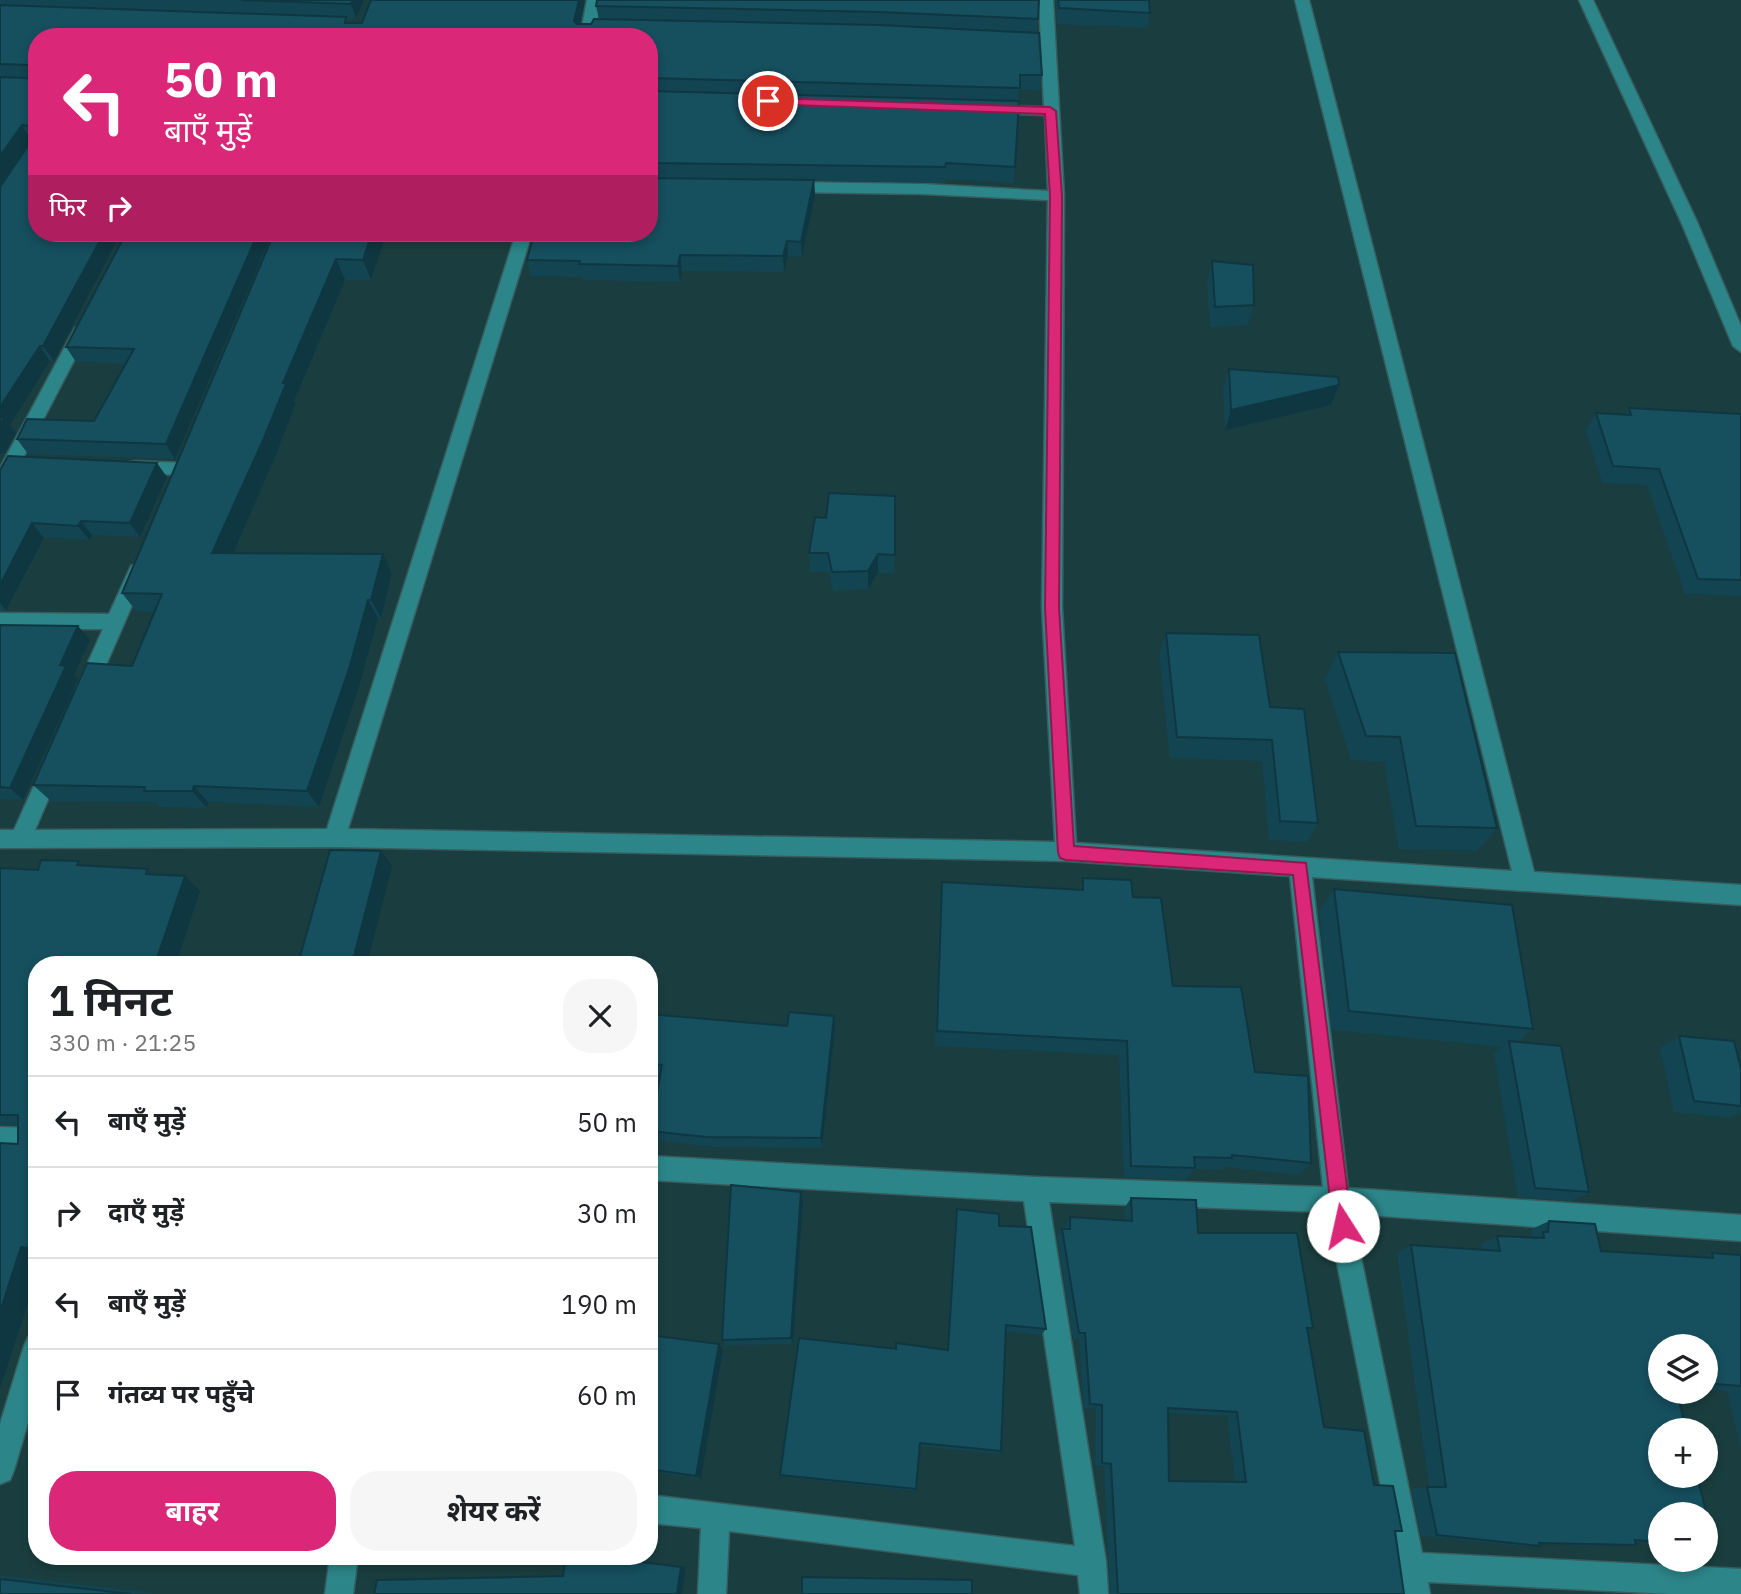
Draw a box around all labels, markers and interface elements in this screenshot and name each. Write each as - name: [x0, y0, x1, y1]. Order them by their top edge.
- text: 50 m: [164, 47, 278, 110]
- icon: left: [49, 56, 140, 147]
- pin: [738, 71, 798, 131]
- icon: arrive: [749, 82, 787, 120]
- text: बाएँ मुड़ें: [164, 109, 252, 151]
- text: फिर: [49, 189, 86, 223]
- icon: right: [100, 189, 138, 227]
- text: 1 मिनट: [49, 973, 172, 1028]
- button: close: [563, 979, 637, 1053]
- text: 330 m · 21:25: [49, 1027, 196, 1057]
- icon: left: [49, 1103, 87, 1141]
- text: बाएँ मुड़ें: [108, 1103, 185, 1137]
- text: 50 m: [577, 1105, 637, 1139]
- position arrow: [1306, 1189, 1380, 1263]
- icon: right: [49, 1194, 87, 1232]
- text: दाएँ मुड़ें: [108, 1194, 184, 1228]
- text: 30 m: [577, 1196, 637, 1230]
- icon: left: [49, 1285, 87, 1323]
- text: बाएँ मुड़ें: [108, 1285, 185, 1319]
- text: 190 m: [561, 1287, 637, 1321]
- map controls: [1648, 1334, 1718, 1572]
- button: layers: [1648, 1334, 1718, 1404]
- icon: arrive: [49, 1376, 87, 1414]
- text: गंतव्य पर पहुँचे: [108, 1376, 254, 1410]
- text: 60 m: [577, 1378, 637, 1412]
- button: +: [1648, 1418, 1718, 1488]
- button: बाहर: [49, 1471, 336, 1551]
- button: शेयर करें: [350, 1471, 637, 1551]
- button: −: [1648, 1502, 1718, 1572]

